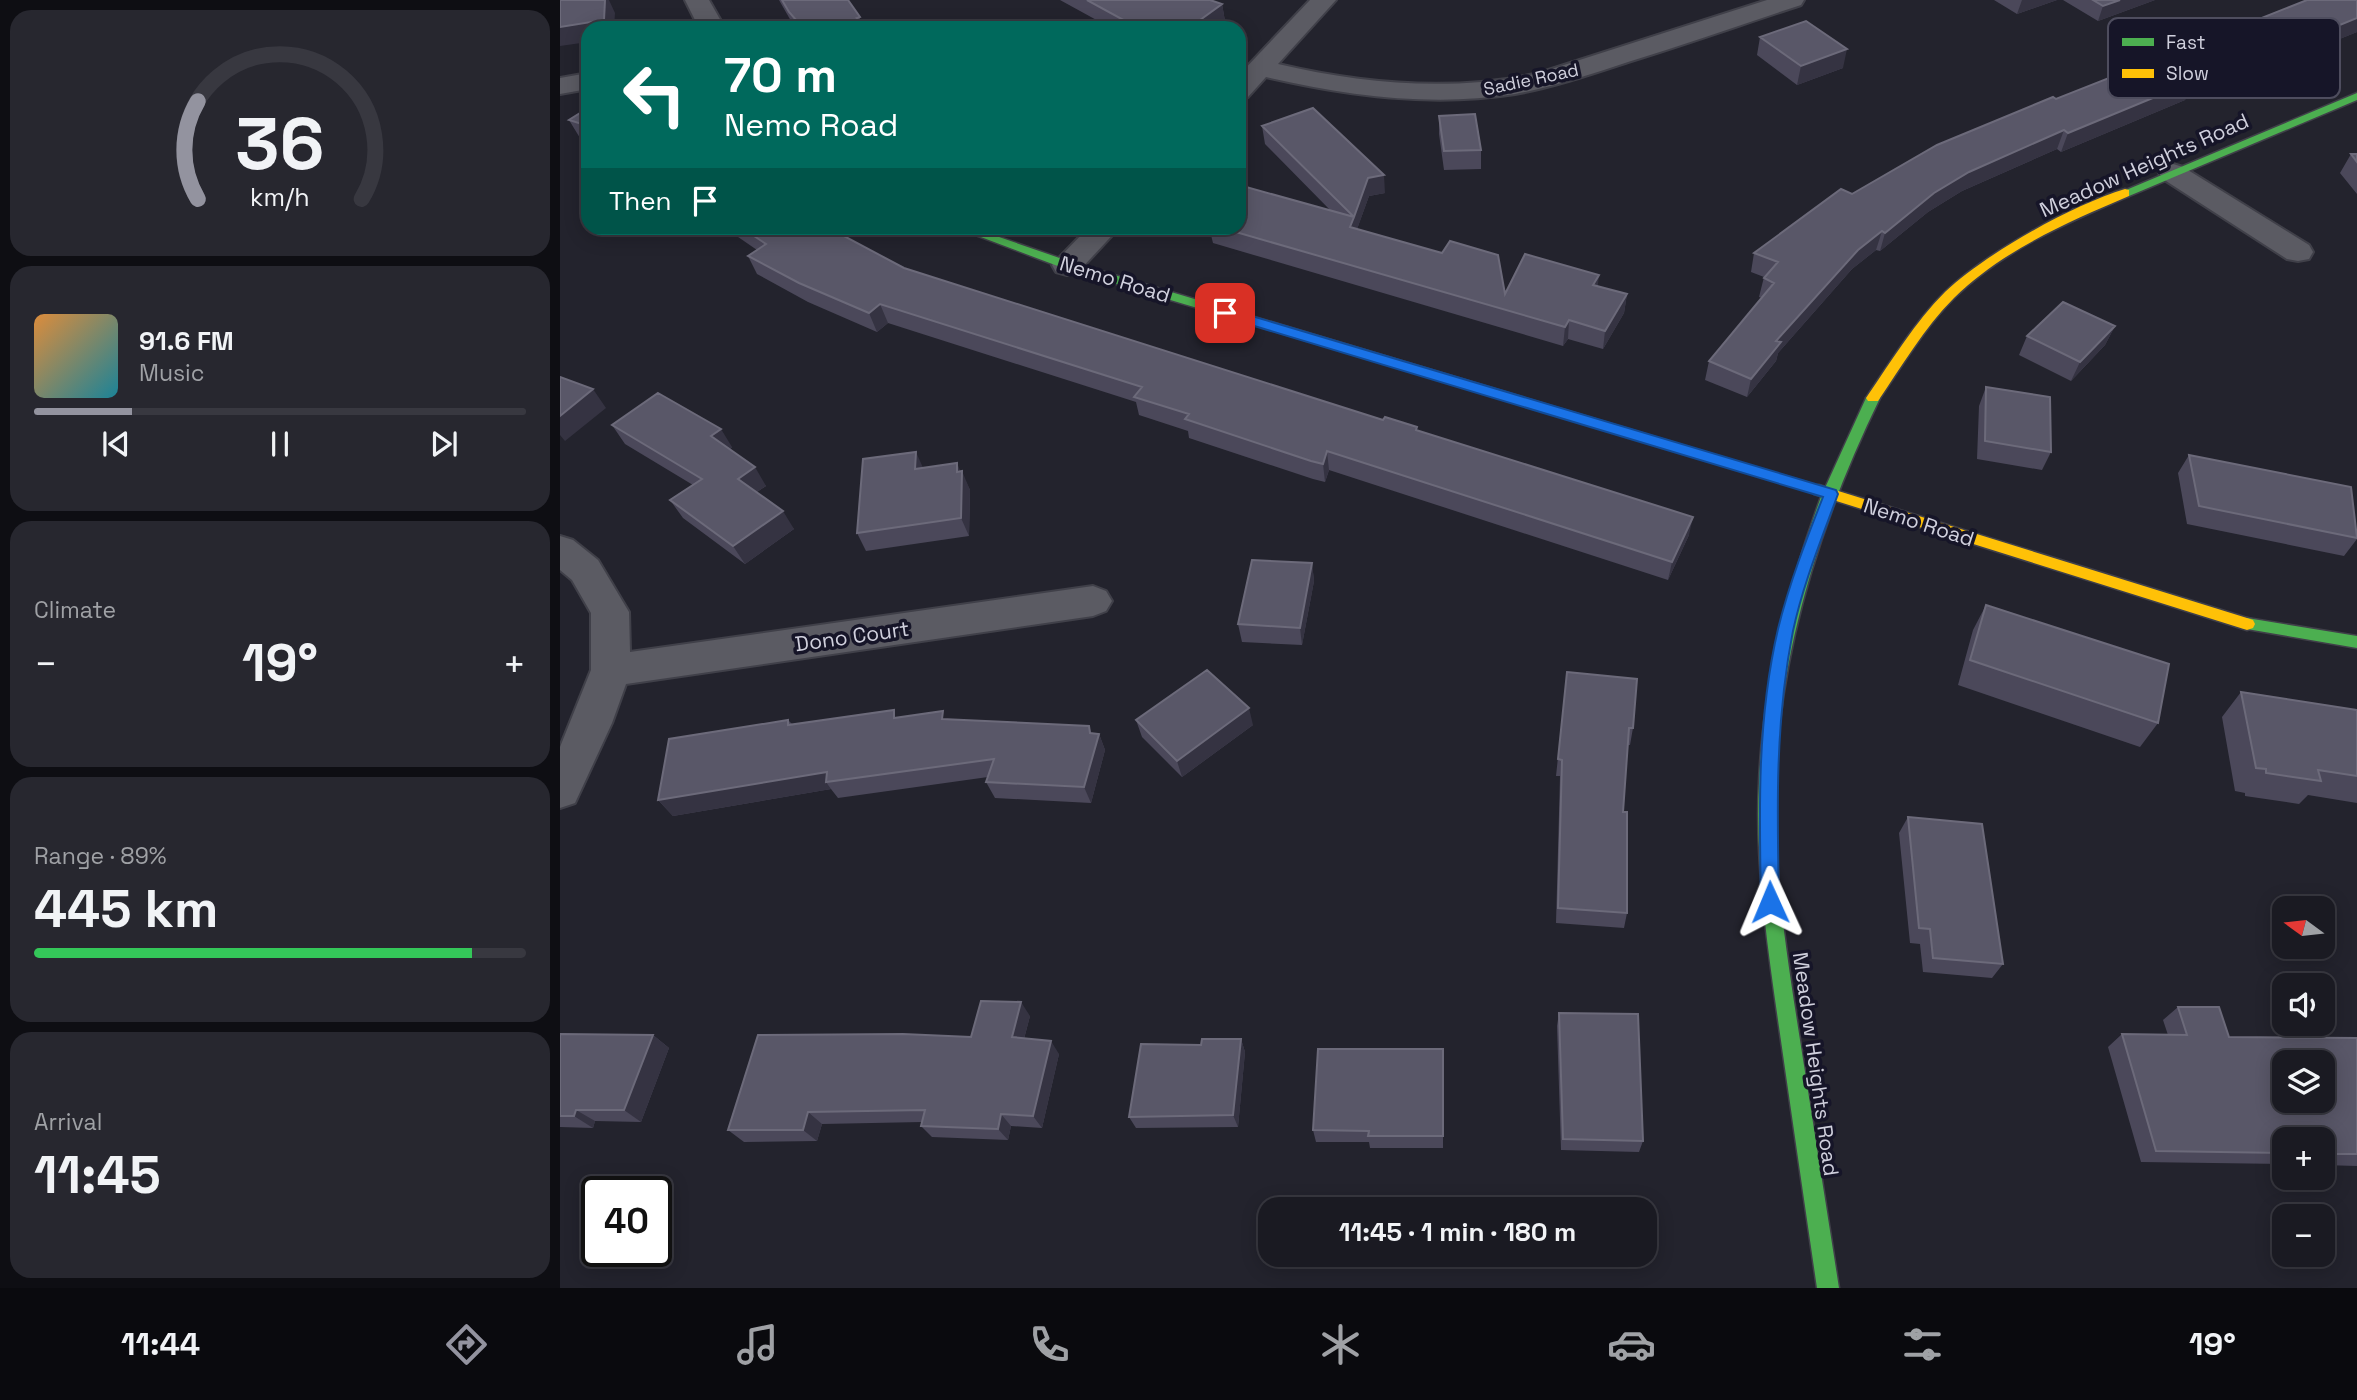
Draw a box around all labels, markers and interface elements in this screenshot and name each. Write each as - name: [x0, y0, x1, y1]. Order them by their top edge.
- legend: [2108, 18, 2340, 98]
- text: Fast: [2166, 30, 2206, 55]
- text: 70 m: [724, 44, 837, 106]
- icon: left: [609, 49, 700, 140]
- street label: Sadie Road: [1481, 58, 1581, 100]
- text: Slow: [2166, 61, 2209, 86]
- text: 36: [235, 97, 325, 190]
- text: Nemo Road: [724, 105, 898, 145]
- street label: Meadow Heights Road: [2035, 107, 2253, 223]
- text: km/h: [250, 181, 310, 213]
- icon: arrive: [686, 182, 724, 220]
- text: Then: [609, 184, 672, 218]
- street label: Nemo Road: [1056, 249, 1174, 309]
- pin: [1195, 283, 1255, 343]
- icon: arrive: [1206, 294, 1244, 332]
- text: 91.6 FM: [139, 324, 234, 358]
- text: Music: [139, 358, 204, 388]
- icon: previous: [97, 425, 135, 463]
- icon: pause: [261, 425, 299, 463]
- icon: next: [425, 425, 463, 463]
- street label: Nemo Road: [1860, 491, 1978, 553]
- text: Climate: [34, 595, 116, 625]
- street label: Dono Court: [793, 615, 911, 657]
- text: 19°: [242, 630, 318, 696]
- text: −: [34, 640, 58, 688]
- text: +: [502, 640, 526, 688]
- text: Range · 89%: [34, 841, 167, 871]
- position arrow: [1733, 865, 1807, 939]
- text: 445 km: [34, 876, 218, 942]
- north arrow: [2272, 896, 2334, 959]
- map controls: [2272, 896, 2335, 1267]
- street label: Meadow Heights Road: [1787, 950, 1845, 1178]
- button: sound: [2272, 973, 2335, 1036]
- button: layers: [2272, 1050, 2335, 1113]
- text: Arrival: [34, 1107, 102, 1137]
- button: +: [2272, 1127, 2335, 1190]
- text: 11:45: [34, 1142, 161, 1208]
- speed limit sign: 40: [581, 1176, 672, 1267]
- button: −: [2272, 1204, 2335, 1267]
- text: 11:45 · 1 min · 180 m: [1339, 1215, 1576, 1249]
- icon: directions: [442, 1320, 491, 1369]
- icon: music: [733, 1320, 782, 1369]
- icon: phone: [1025, 1320, 1074, 1369]
- icon: climate: [1316, 1320, 1365, 1369]
- icon: car: [1607, 1320, 1656, 1369]
- icon: filters: [1898, 1320, 1947, 1369]
- text: 11:44: [121, 1324, 200, 1364]
- text: 19°: [2189, 1324, 2236, 1364]

